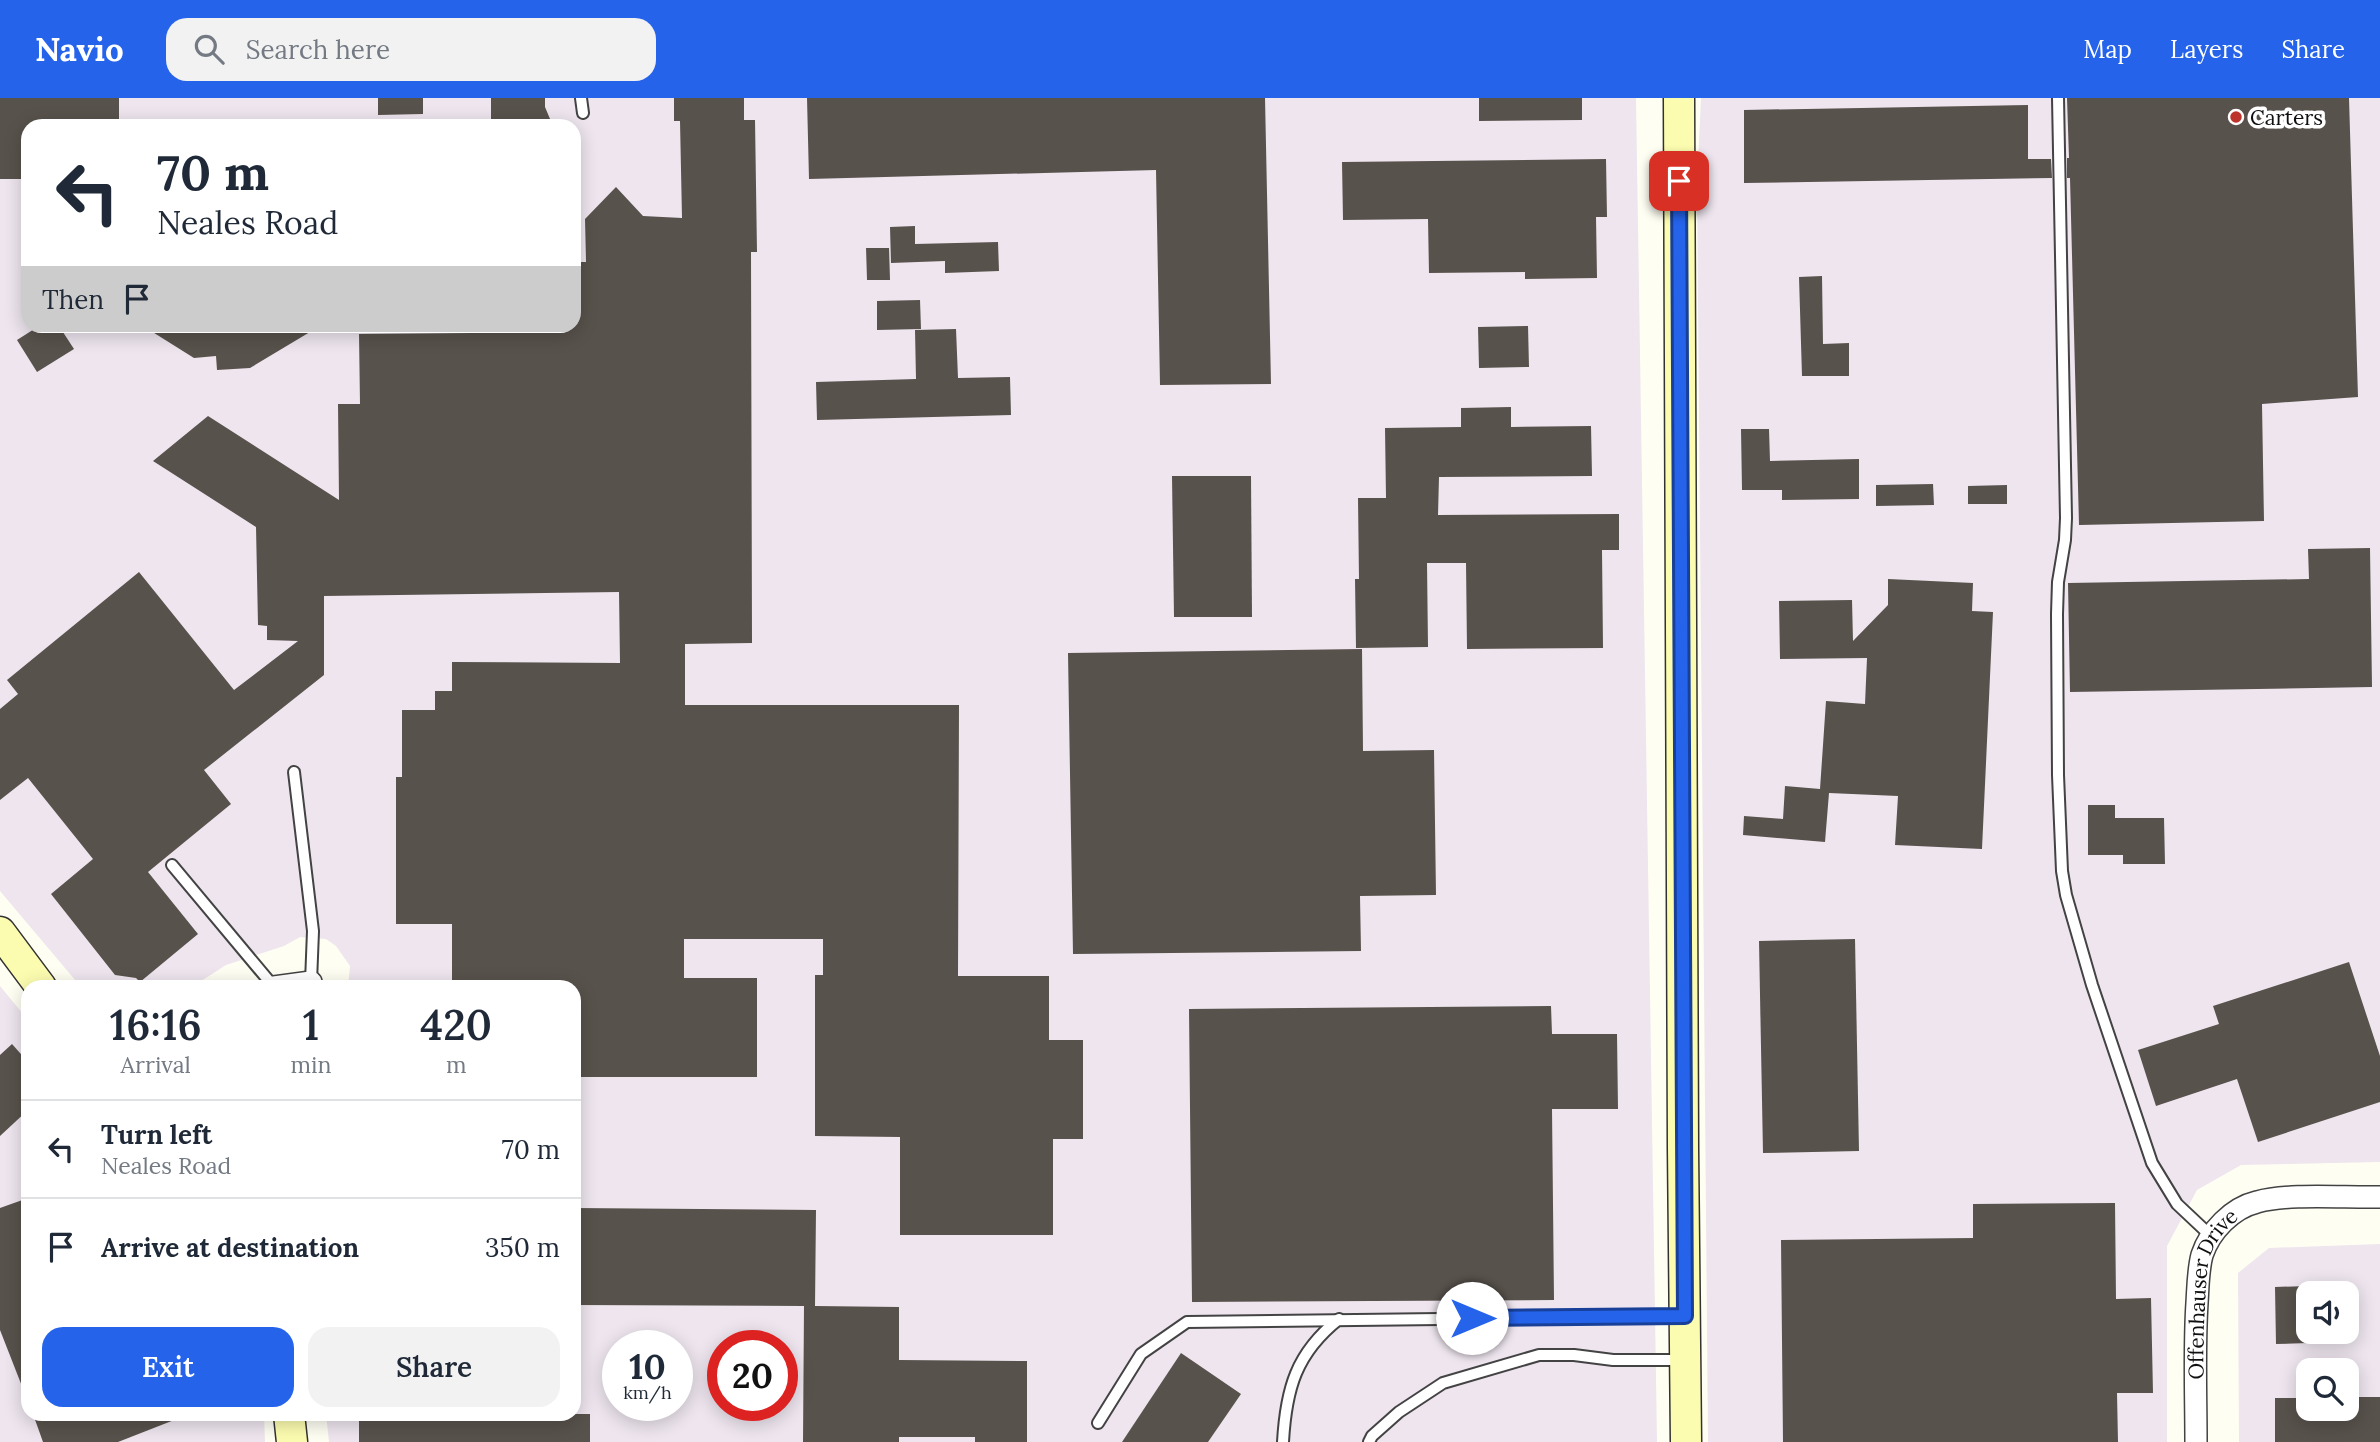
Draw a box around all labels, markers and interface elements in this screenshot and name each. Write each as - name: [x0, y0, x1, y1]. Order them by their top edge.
- search box: [166, 18, 656, 81]
- text: Navio: [35, 28, 124, 70]
- icon: search: [190, 30, 228, 68]
- text: Search here: [246, 33, 390, 66]
- text: Map: [2083, 34, 2132, 65]
- text: Layers: [2170, 34, 2243, 65]
- text: Share: [2281, 34, 2345, 65]
- place label: Carters: [2250, 104, 2323, 131]
- marker: Carters: [2228, 109, 2244, 125]
- text: 70 m: [157, 141, 269, 203]
- icon: left: [42, 147, 133, 238]
- pin: [1649, 151, 1709, 211]
- icon: arrive: [1660, 162, 1698, 200]
- text: Neales Road: [157, 202, 338, 243]
- icon: arrive: [118, 280, 156, 318]
- text: Then: [42, 283, 104, 316]
- text: 16:16: [110, 998, 202, 1052]
- text: 1: [303, 998, 319, 1052]
- text: 420: [420, 998, 492, 1052]
- text: Arrival: [121, 1050, 191, 1079]
- text: min: [290, 1050, 331, 1079]
- text: m: [446, 1050, 466, 1079]
- text: Turn left: [101, 1118, 212, 1151]
- icon: left: [42, 1130, 80, 1168]
- text: 70 m: [502, 1133, 560, 1166]
- text: Neales Road: [101, 1151, 231, 1180]
- street label: Offenhauser Drive: [2182, 1202, 2243, 1380]
- icon: arrive: [42, 1228, 80, 1266]
- text: Arrive at destination: [101, 1231, 359, 1264]
- text: 350 m: [485, 1231, 560, 1264]
- position arrow: [1435, 1281, 1509, 1355]
- map controls: [2296, 1281, 2359, 1421]
- button: sound: [2296, 1281, 2359, 1344]
- button: Exit: [42, 1327, 294, 1407]
- button: Share: [308, 1327, 560, 1407]
- speed limit sign: 20: [707, 1330, 798, 1421]
- text: 10: [629, 1344, 666, 1389]
- button: search: [2296, 1358, 2359, 1421]
- text: km/h: [623, 1381, 672, 1404]

